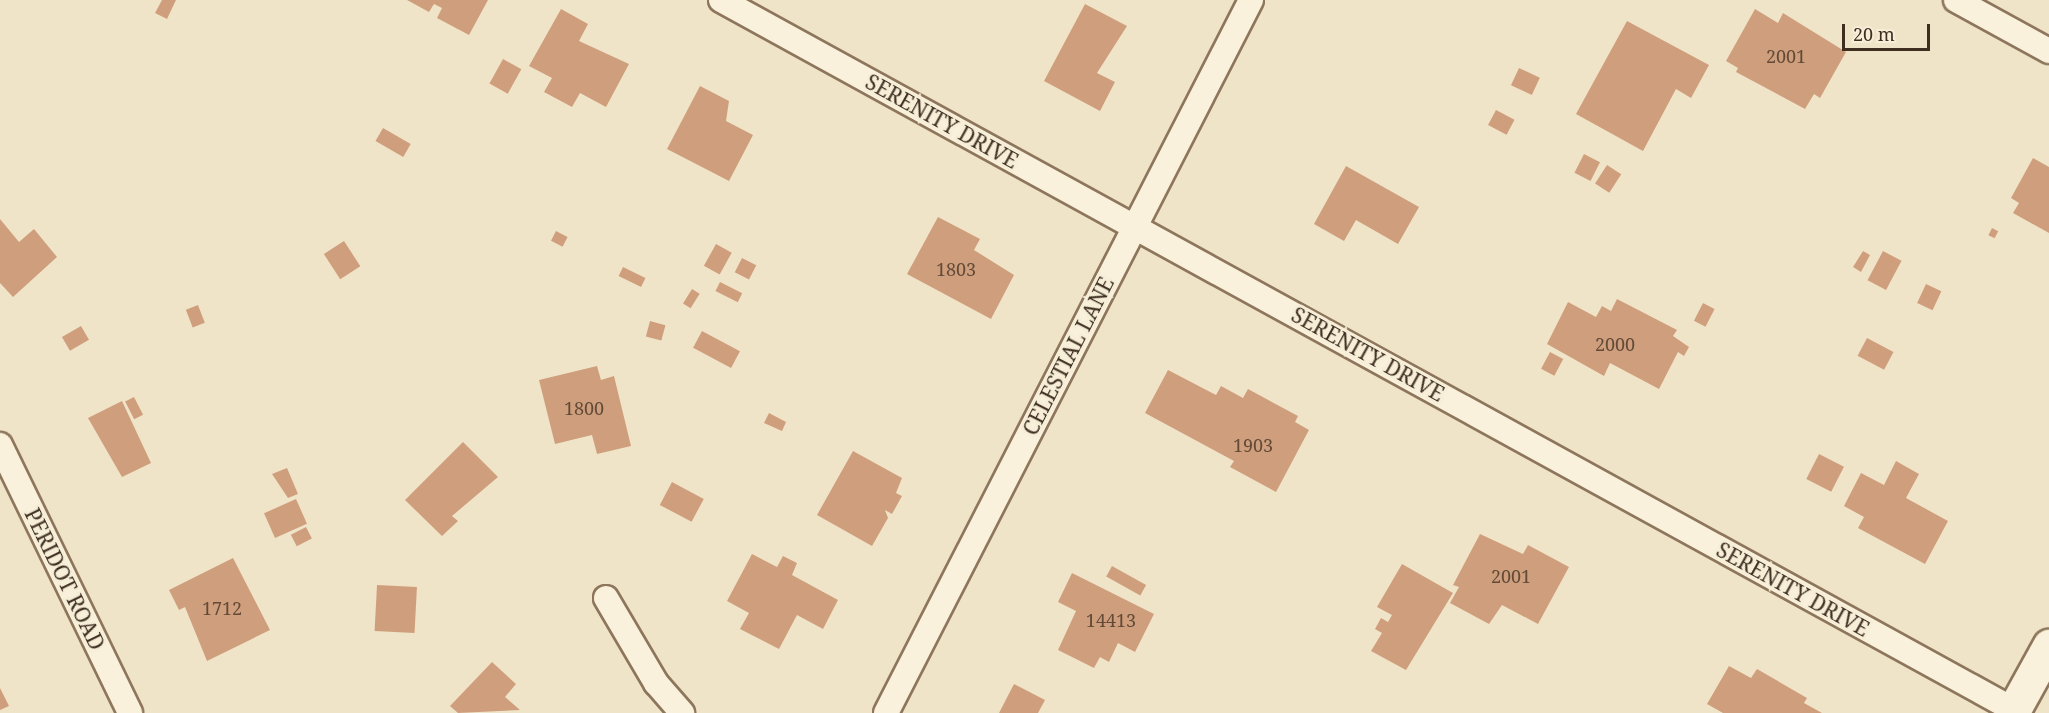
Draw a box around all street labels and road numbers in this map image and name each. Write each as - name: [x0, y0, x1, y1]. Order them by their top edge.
- street label: SERENITY DRIVE: [861, 69, 1023, 173]
- street label: CELESTIAL LANE: [1017, 273, 1119, 439]
- street label: SERENITY DRIVE: [1287, 302, 1449, 406]
- street label: PERIDOT ROAD: [20, 504, 110, 654]
- street label: SERENITY DRIVE: [1712, 537, 1874, 641]

